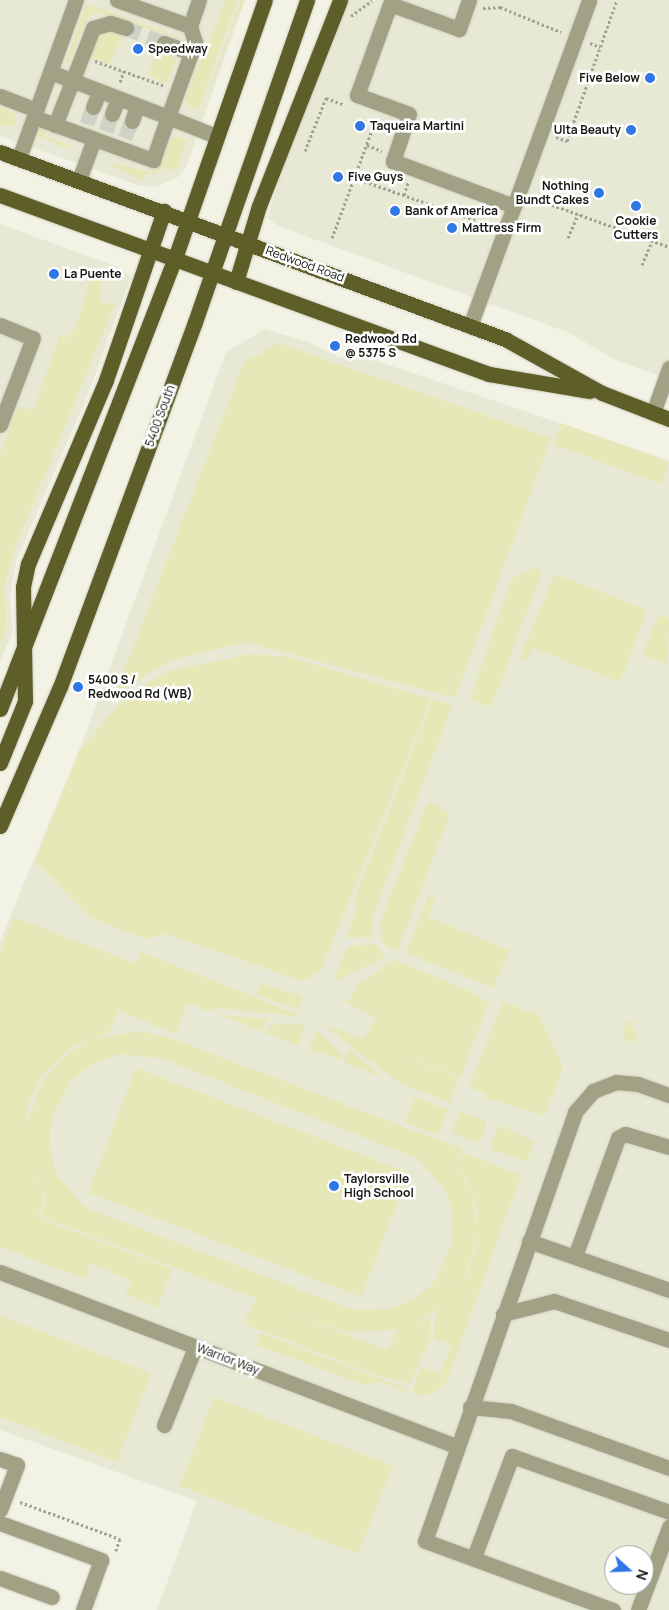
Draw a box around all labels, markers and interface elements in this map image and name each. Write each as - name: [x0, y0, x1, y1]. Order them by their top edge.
- place label: Speedway: [148, 42, 208, 56]
- marker: Speedway: [132, 43, 144, 55]
- place label: Five Below: [579, 71, 640, 85]
- marker: Five Below: [644, 72, 656, 84]
- place label: Taqueira Martini: [370, 119, 464, 133]
- marker: Taqueira Martini: [354, 120, 366, 132]
- place label: Ulta Beauty: [554, 123, 621, 137]
- marker: Ulta Beauty: [625, 124, 637, 136]
- place label: Five Guys: [348, 170, 403, 184]
- marker: Five Guys: [332, 171, 344, 183]
- place label: Nothing Bundt Cakes: [516, 179, 589, 207]
- marker: Nothing Bundt Cakes: [593, 187, 605, 199]
- marker: Cookie Cutters: [630, 200, 642, 212]
- place label: Bank of America: [405, 204, 498, 218]
- marker: Bank of America: [389, 205, 401, 217]
- place label: Cookie Cutters: [614, 214, 658, 242]
- place label: Mattress Firm: [462, 221, 541, 235]
- marker: Mattress Firm: [446, 222, 458, 234]
- street label: Redwood Road: [264, 243, 346, 285]
- place label: La Puente: [64, 267, 122, 281]
- marker: La Puente: [48, 268, 60, 280]
- place label: Redwood Rd @ 5375 S: [345, 332, 417, 360]
- marker: Redwood Rd @ 5375 S: [329, 340, 341, 352]
- street label: 5400 South: [142, 383, 178, 449]
- place label: 5400 S / Redwood Rd (WB): [88, 673, 192, 701]
- marker: 5400 S / Redwood Rd (WB): [72, 681, 84, 693]
- place label: Taylorsville High School: [344, 1172, 414, 1200]
- marker: Taylorsville High School: [328, 1180, 340, 1192]
- street label: Warrior Way: [195, 1340, 261, 1378]
- north arrow: [604, 1545, 654, 1595]
- text: N: [632, 1567, 653, 1583]

